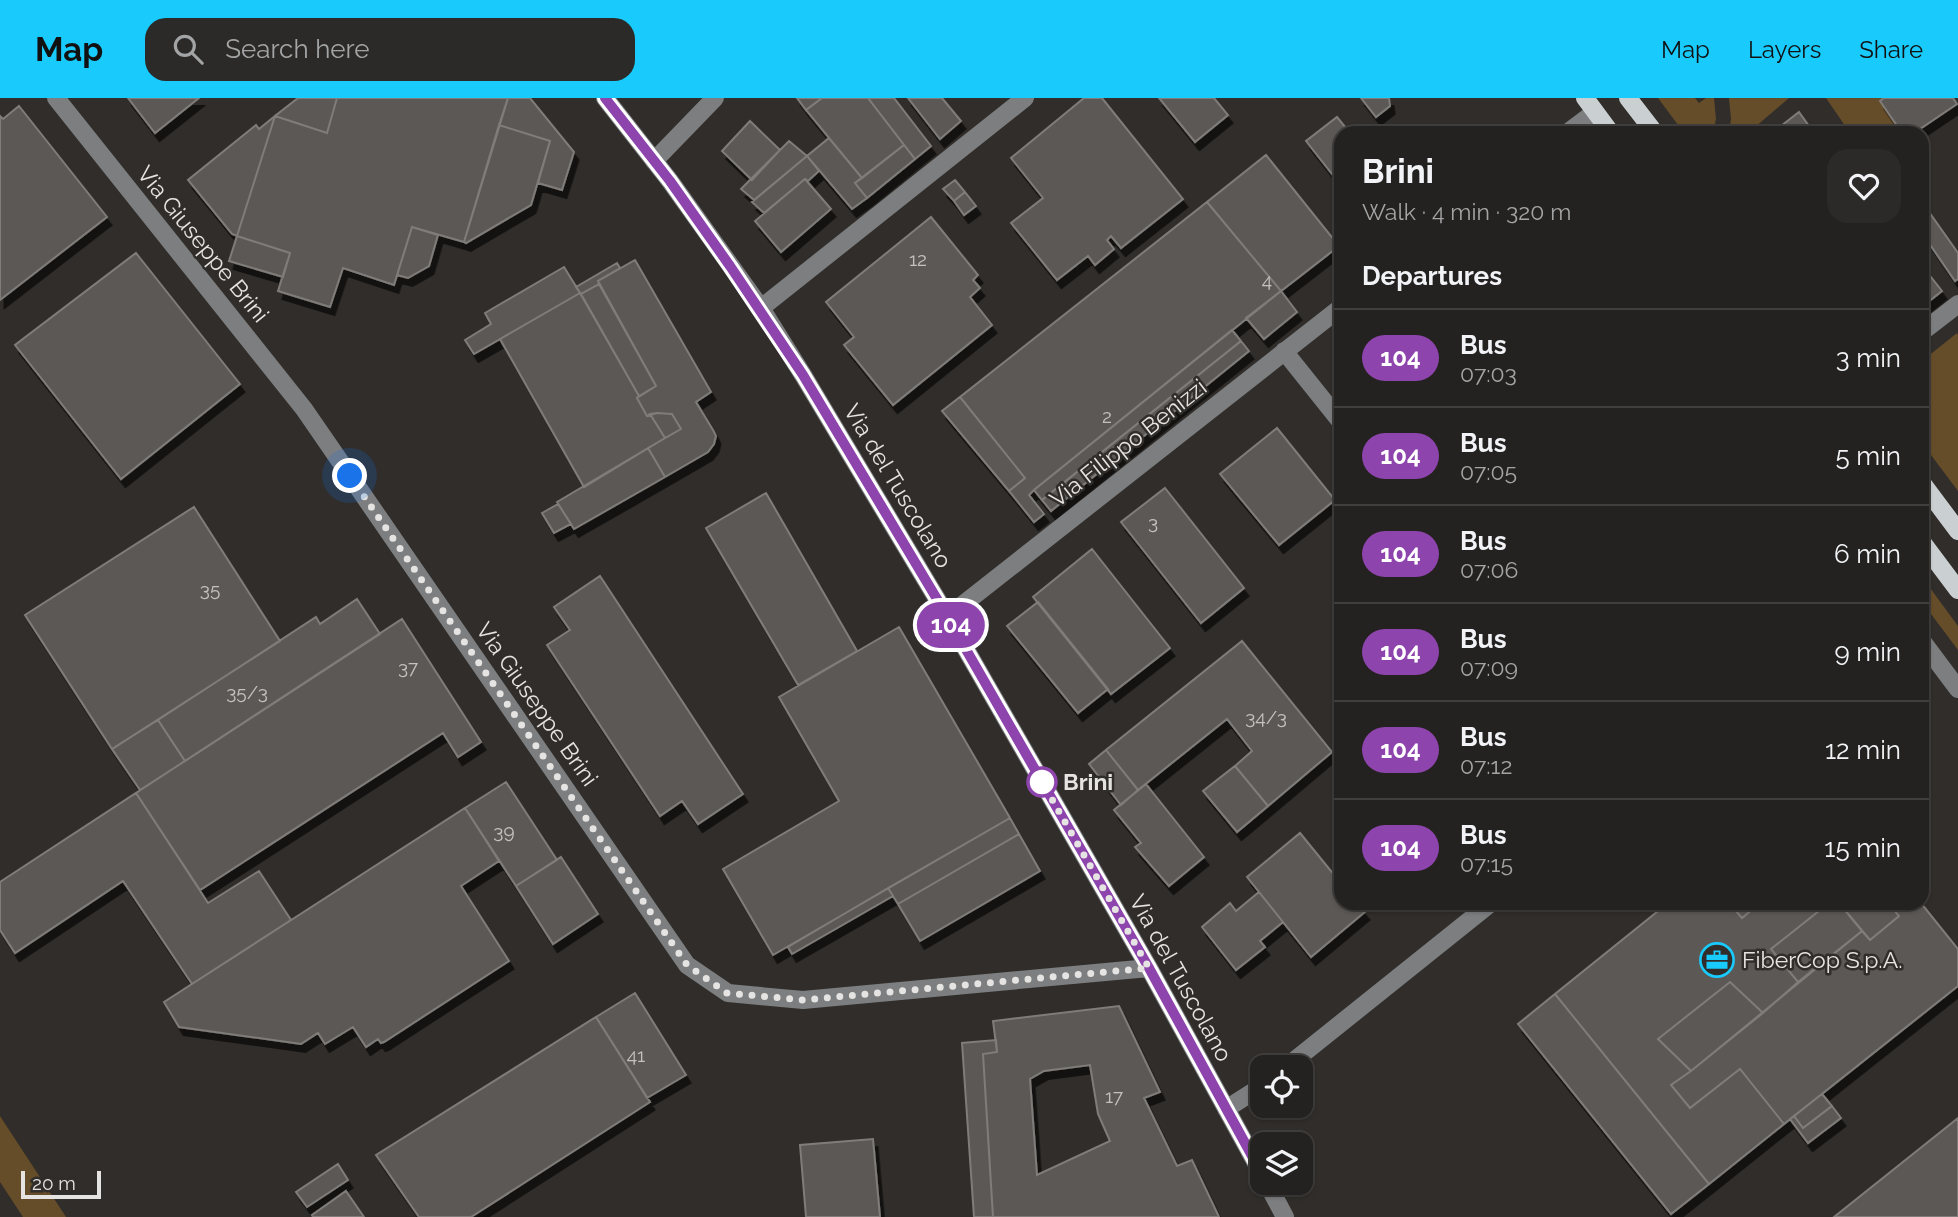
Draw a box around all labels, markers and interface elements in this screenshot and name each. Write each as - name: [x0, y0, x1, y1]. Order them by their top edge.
- search box: [145, 18, 635, 81]
- text: Map: [35, 30, 103, 69]
- icon: search: [169, 30, 207, 68]
- text: Search here: [225, 34, 370, 64]
- text: Map: [1661, 35, 1710, 64]
- text: Layers: [1748, 35, 1821, 64]
- text: Share: [1859, 35, 1923, 64]
- button: heart: [1827, 149, 1901, 223]
- text: Brini: [1362, 152, 1434, 191]
- street label: Via Giuseppe Brini: [132, 160, 275, 327]
- text: Walk · 4 min · 320 m: [1362, 198, 1571, 225]
- house number: 12: [909, 248, 927, 270]
- text: Departures: [1362, 261, 1502, 291]
- house number: 4: [1262, 269, 1272, 291]
- text: Bus: [1460, 330, 1507, 360]
- text: 104: [1380, 343, 1421, 372]
- text: 3 min: [1836, 343, 1901, 373]
- text: 07:03: [1460, 360, 1517, 387]
- street label: Via Filippo Benizzi: [1044, 373, 1212, 512]
- street label: Via del Tuscolano: [839, 399, 958, 573]
- house number: 2: [1102, 405, 1112, 427]
- text: Bus: [1460, 428, 1507, 458]
- text: 104: [1380, 441, 1421, 470]
- text: 5 min: [1835, 441, 1901, 471]
- your location: [332, 458, 367, 493]
- text: 07:05: [1460, 458, 1517, 485]
- house number: 3: [1148, 511, 1158, 533]
- text: Bus: [1460, 526, 1507, 556]
- text: 104: [1380, 539, 1421, 568]
- text: 6 min: [1834, 539, 1901, 569]
- text: 07:06: [1460, 556, 1518, 583]
- house number: 35: [200, 578, 220, 600]
- line badge: 104: [911, 602, 991, 648]
- text: 104: [931, 610, 971, 639]
- street label: Via Giuseppe Brini: [471, 617, 604, 791]
- text: Bus: [1460, 624, 1507, 654]
- text: 104: [1380, 637, 1421, 666]
- text: 9 min: [1834, 637, 1901, 667]
- text: 07:09: [1460, 654, 1518, 681]
- house number: 37: [398, 656, 418, 678]
- house number: 35/3: [226, 681, 268, 703]
- house number: 34/3: [1245, 706, 1287, 728]
- text: Bus: [1460, 722, 1507, 752]
- text: 104: [1380, 735, 1421, 764]
- text: 12 min: [1825, 735, 1901, 765]
- text: 07:12: [1460, 752, 1512, 779]
- marker: Brini: [1027, 767, 1057, 797]
- place label: Brini: [1063, 768, 1113, 795]
- house number: 39: [493, 820, 515, 842]
- text: Bus: [1460, 820, 1507, 850]
- text: 104: [1380, 833, 1421, 862]
- text: 15 min: [1824, 833, 1901, 863]
- text: 07:15: [1460, 850, 1513, 877]
- street label: Via del Tuscolano: [1124, 890, 1238, 1066]
- office icon: FiberCop S.p.A.: [1698, 941, 1736, 979]
- place label: FiberCop S.p.A.: [1742, 946, 1903, 973]
- house number: 41: [627, 1044, 645, 1066]
- map controls: [1250, 1055, 1313, 1195]
- button: locate: [1250, 1055, 1313, 1118]
- house number: 17: [1105, 1085, 1123, 1107]
- button: layers: [1250, 1132, 1313, 1195]
- scale bar: [21, 1168, 102, 1200]
- text: 20 m: [32, 1172, 76, 1194]

